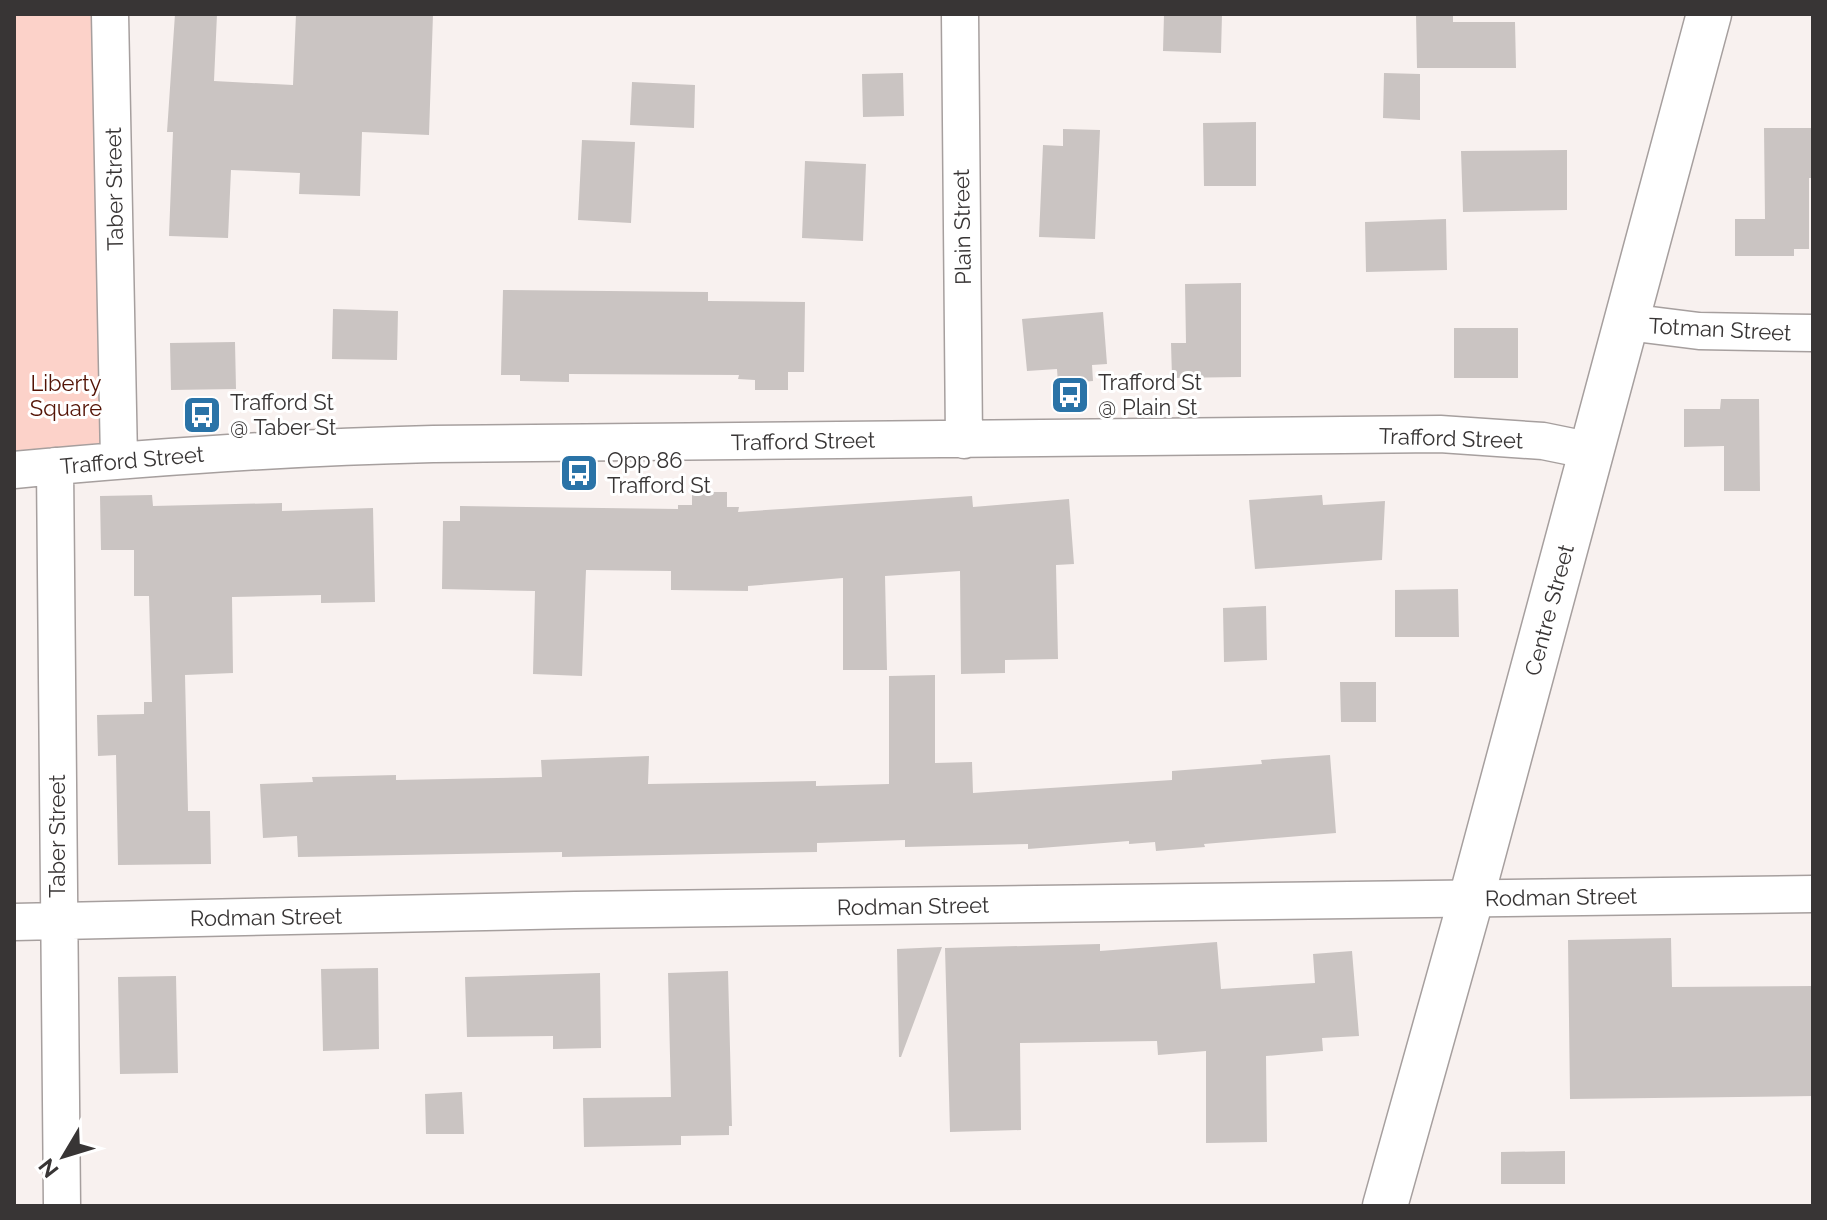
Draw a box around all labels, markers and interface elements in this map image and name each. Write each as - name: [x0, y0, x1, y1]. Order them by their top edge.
- street label: Taber Street: [100, 126, 128, 251]
- street label: Plain Street: [948, 168, 976, 285]
- street label: Totman Street: [1648, 312, 1793, 346]
- place label: Trafford St @ Plain St: [1098, 369, 1202, 420]
- park label: Liberty Square: [30, 370, 102, 421]
- bus stop icon: Trafford St @ Plain St: [1049, 374, 1091, 416]
- place label: Trafford St @ Taber St: [230, 389, 337, 440]
- bus stop icon: Trafford St @ Taber St: [181, 394, 223, 436]
- street label: Trafford Street: [1378, 422, 1524, 454]
- street label: Trafford Street: [731, 427, 876, 455]
- street label: Trafford Street: [59, 441, 206, 479]
- place label: Opp 86 Trafford St: [607, 447, 711, 498]
- bus stop icon: Opp 86 Trafford St: [558, 452, 600, 494]
- street label: Centre Street: [1519, 541, 1579, 679]
- street label: Taber Street: [44, 774, 70, 898]
- street label: Rodman Street: [1485, 883, 1638, 911]
- street label: Rodman Street: [837, 892, 990, 920]
- street label: Rodman Street: [190, 903, 343, 931]
- north arrow: [24, 1116, 104, 1196]
- text: N: [33, 1154, 64, 1183]

